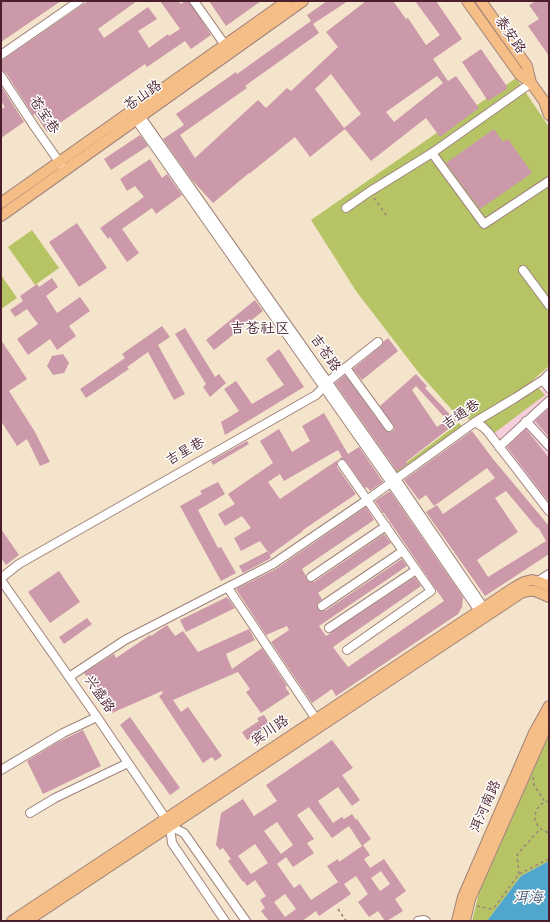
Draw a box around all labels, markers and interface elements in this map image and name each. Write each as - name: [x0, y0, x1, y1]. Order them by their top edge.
- street label: 泰安路: [490, 14, 528, 58]
- street label: 苍山路: [122, 78, 166, 116]
- street label: 苍宝巷: [24, 94, 62, 138]
- district label: 吉苍社区: [230, 322, 290, 340]
- street label: 吉苍路: [305, 332, 343, 376]
- street label: 吉通巷: [440, 397, 484, 435]
- street label: 吉星巷: [164, 435, 208, 471]
- street label: 兴盛路: [79, 673, 117, 717]
- street label: 宾川路: [249, 713, 293, 751]
- street label: 洱河南路: [468, 778, 506, 836]
- water label: 洱海: [513, 891, 543, 909]

